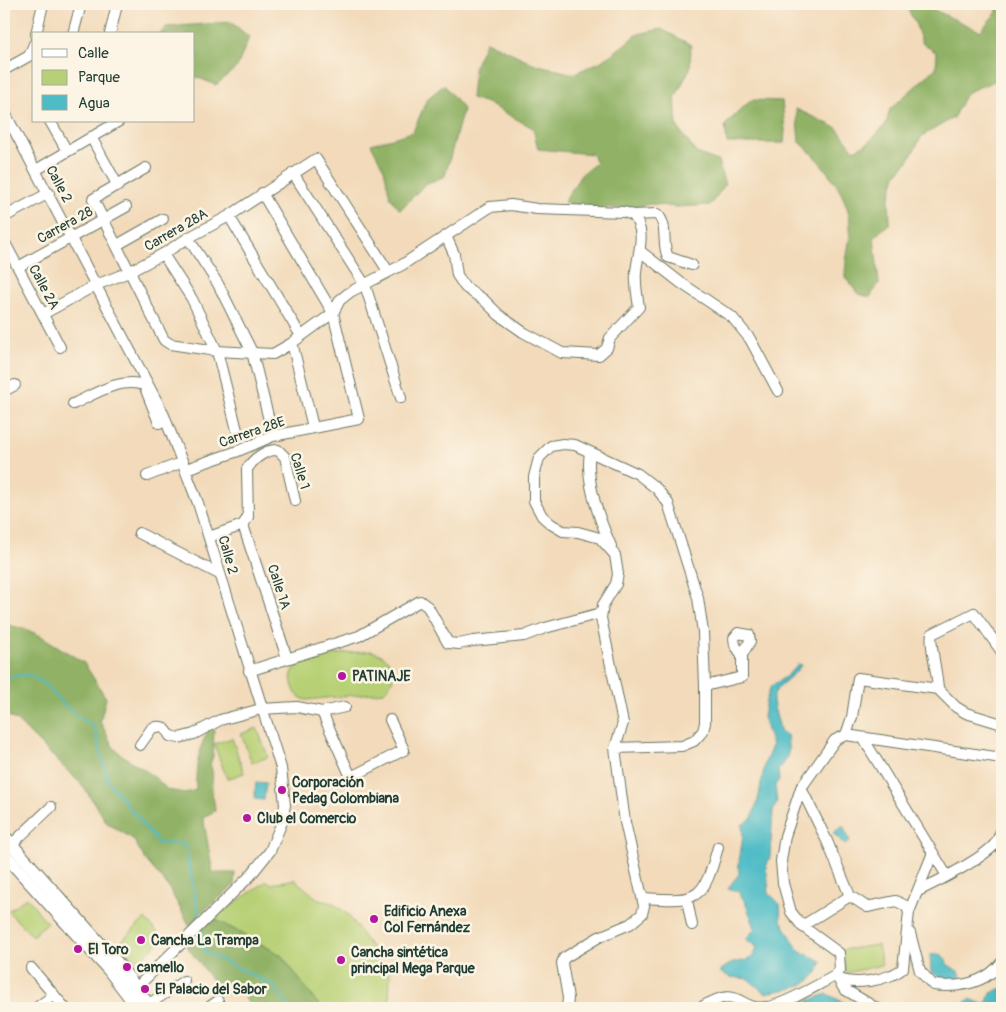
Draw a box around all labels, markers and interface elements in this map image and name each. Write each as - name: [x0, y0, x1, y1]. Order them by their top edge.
- legend: [32, 32, 195, 122]
- text: Calle: [78, 44, 109, 63]
- text: Parque: [78, 68, 121, 87]
- text: Agua: [78, 94, 110, 113]
- street label: Calle 2: [42, 163, 76, 206]
- street label: Carrera 28: [34, 203, 96, 247]
- street label: Carrera 28A: [141, 205, 211, 255]
- street label: Calle 2A: [25, 262, 63, 312]
- street label: Carrera 28E: [217, 413, 287, 451]
- street label: Calle 1: [286, 451, 314, 491]
- street label: Calle 2: [214, 534, 242, 577]
- street label: Calle 1A: [264, 562, 294, 612]
- place label: PATINAJE: [352, 668, 411, 685]
- marker: PATINAJE: [336, 670, 348, 682]
- place label: Corporación Pedag Colombiana: [292, 774, 399, 807]
- marker: Corporación Pedag Colombiana: [276, 784, 288, 796]
- place label: Club el Comercio: [257, 810, 357, 827]
- marker: Club el Comercio: [241, 812, 253, 824]
- place label: Edificio Anexa Col Fernández: [384, 903, 471, 936]
- marker: Edificio Anexa Col Fernández: [368, 913, 380, 925]
- place label: Cancha La Trampa: [151, 932, 259, 949]
- marker: Cancha La Trampa: [135, 934, 147, 946]
- place label: El Toro: [88, 941, 129, 958]
- marker: El Toro: [72, 943, 84, 955]
- place label: Cancha sintética principal Mega Parque: [351, 944, 476, 977]
- marker: Cancha sintética principal Mega Parque: [335, 954, 347, 966]
- place label: camello: [136, 959, 185, 976]
- marker: camello: [121, 961, 133, 973]
- place label: El Palacio del Sabor: [155, 981, 268, 998]
- marker: El Palacio del Sabor: [139, 983, 151, 995]

